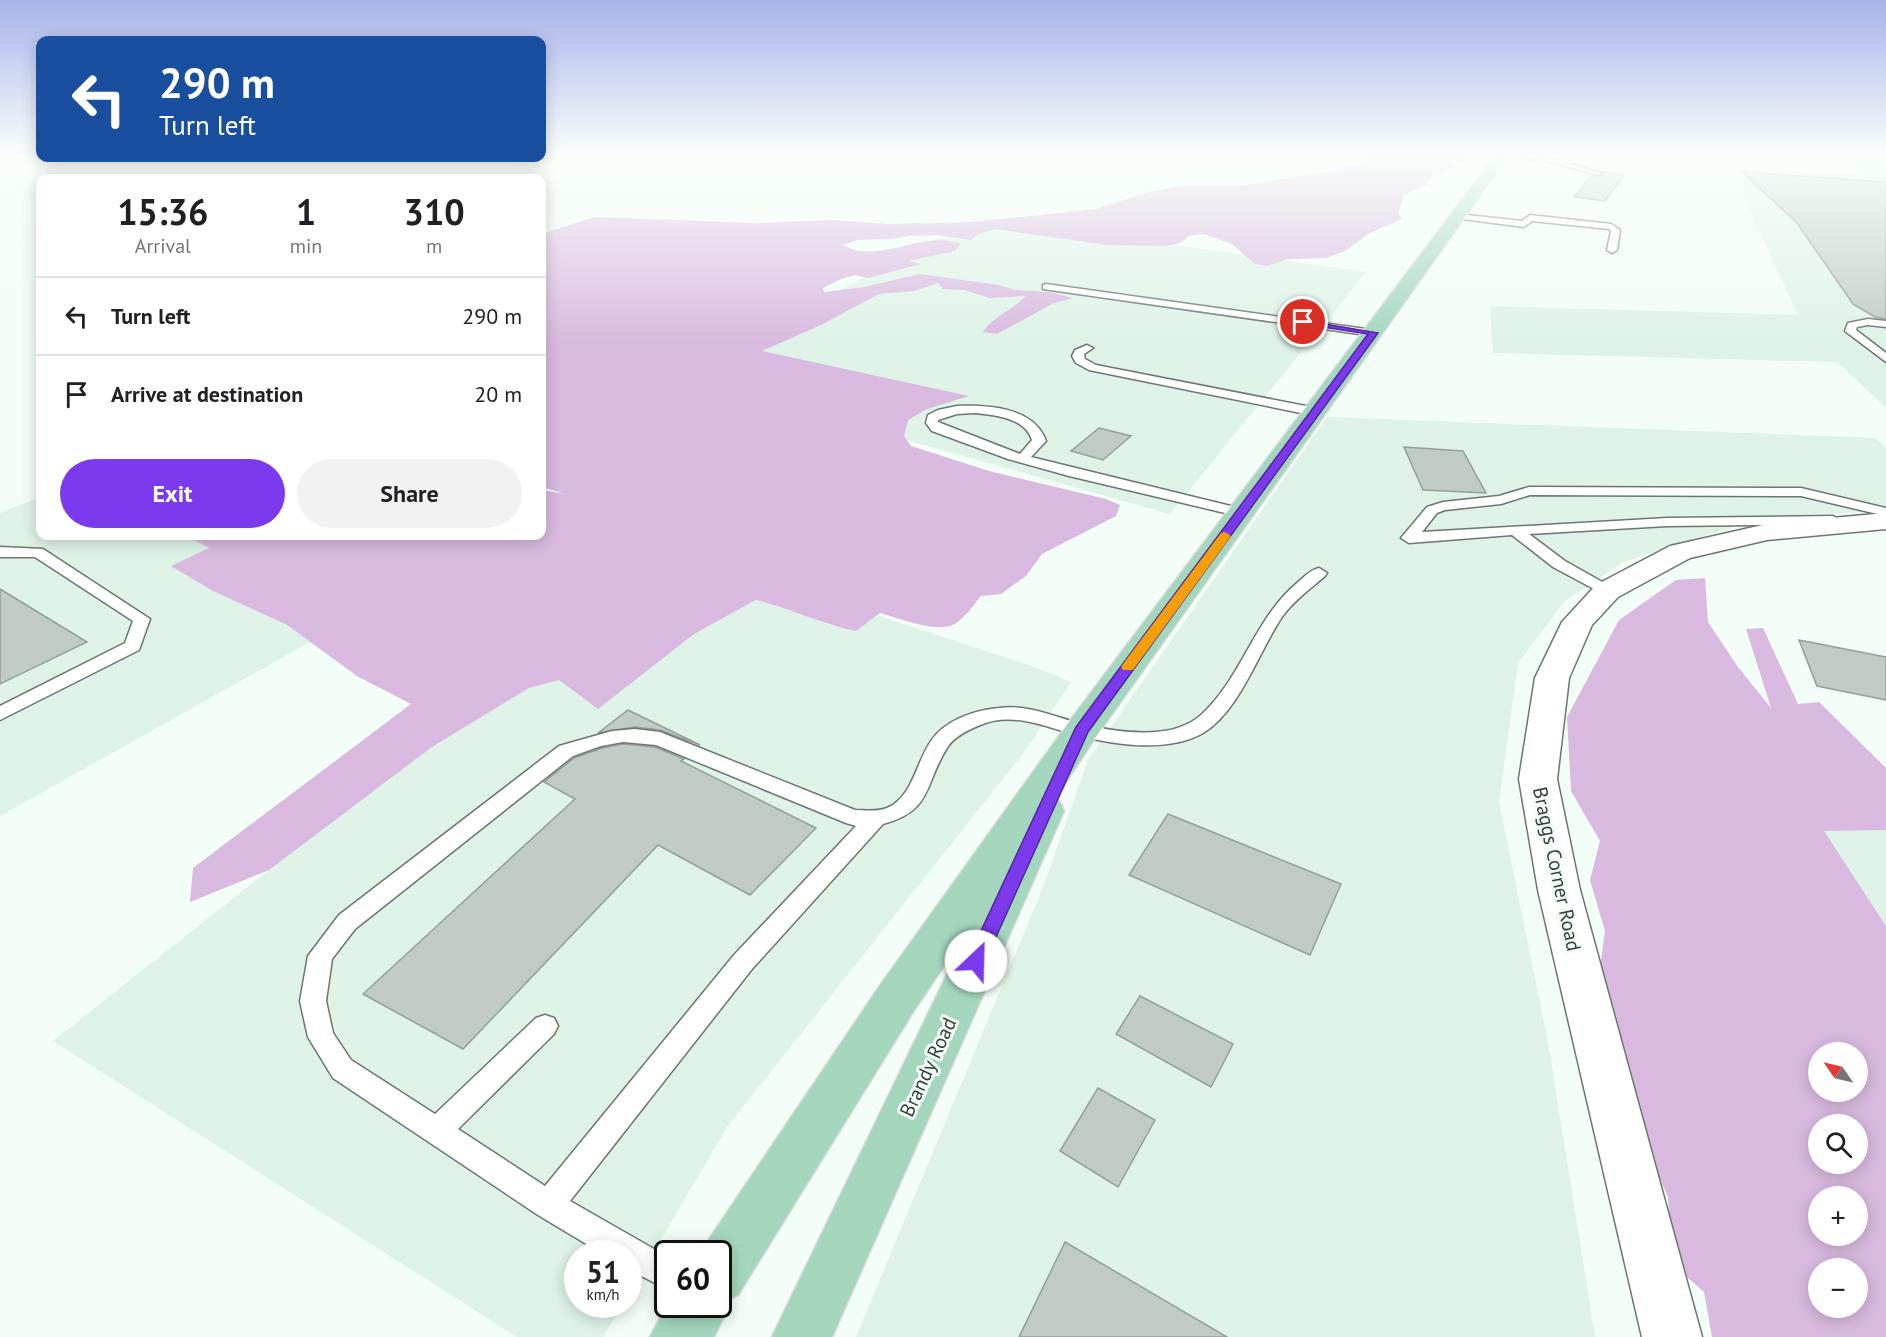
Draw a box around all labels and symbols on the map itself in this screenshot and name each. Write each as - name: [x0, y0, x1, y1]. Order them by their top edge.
- pin: [1277, 296, 1328, 347]
- street label: Braggs Corner Road: [1527, 784, 1587, 954]
- position arrow: [944, 929, 1008, 993]
- street label: Brandy Road: [894, 1013, 962, 1121]
- north arrow: [1808, 1042, 1868, 1102]
- speed limit sign: 60: [654, 1240, 732, 1318]

